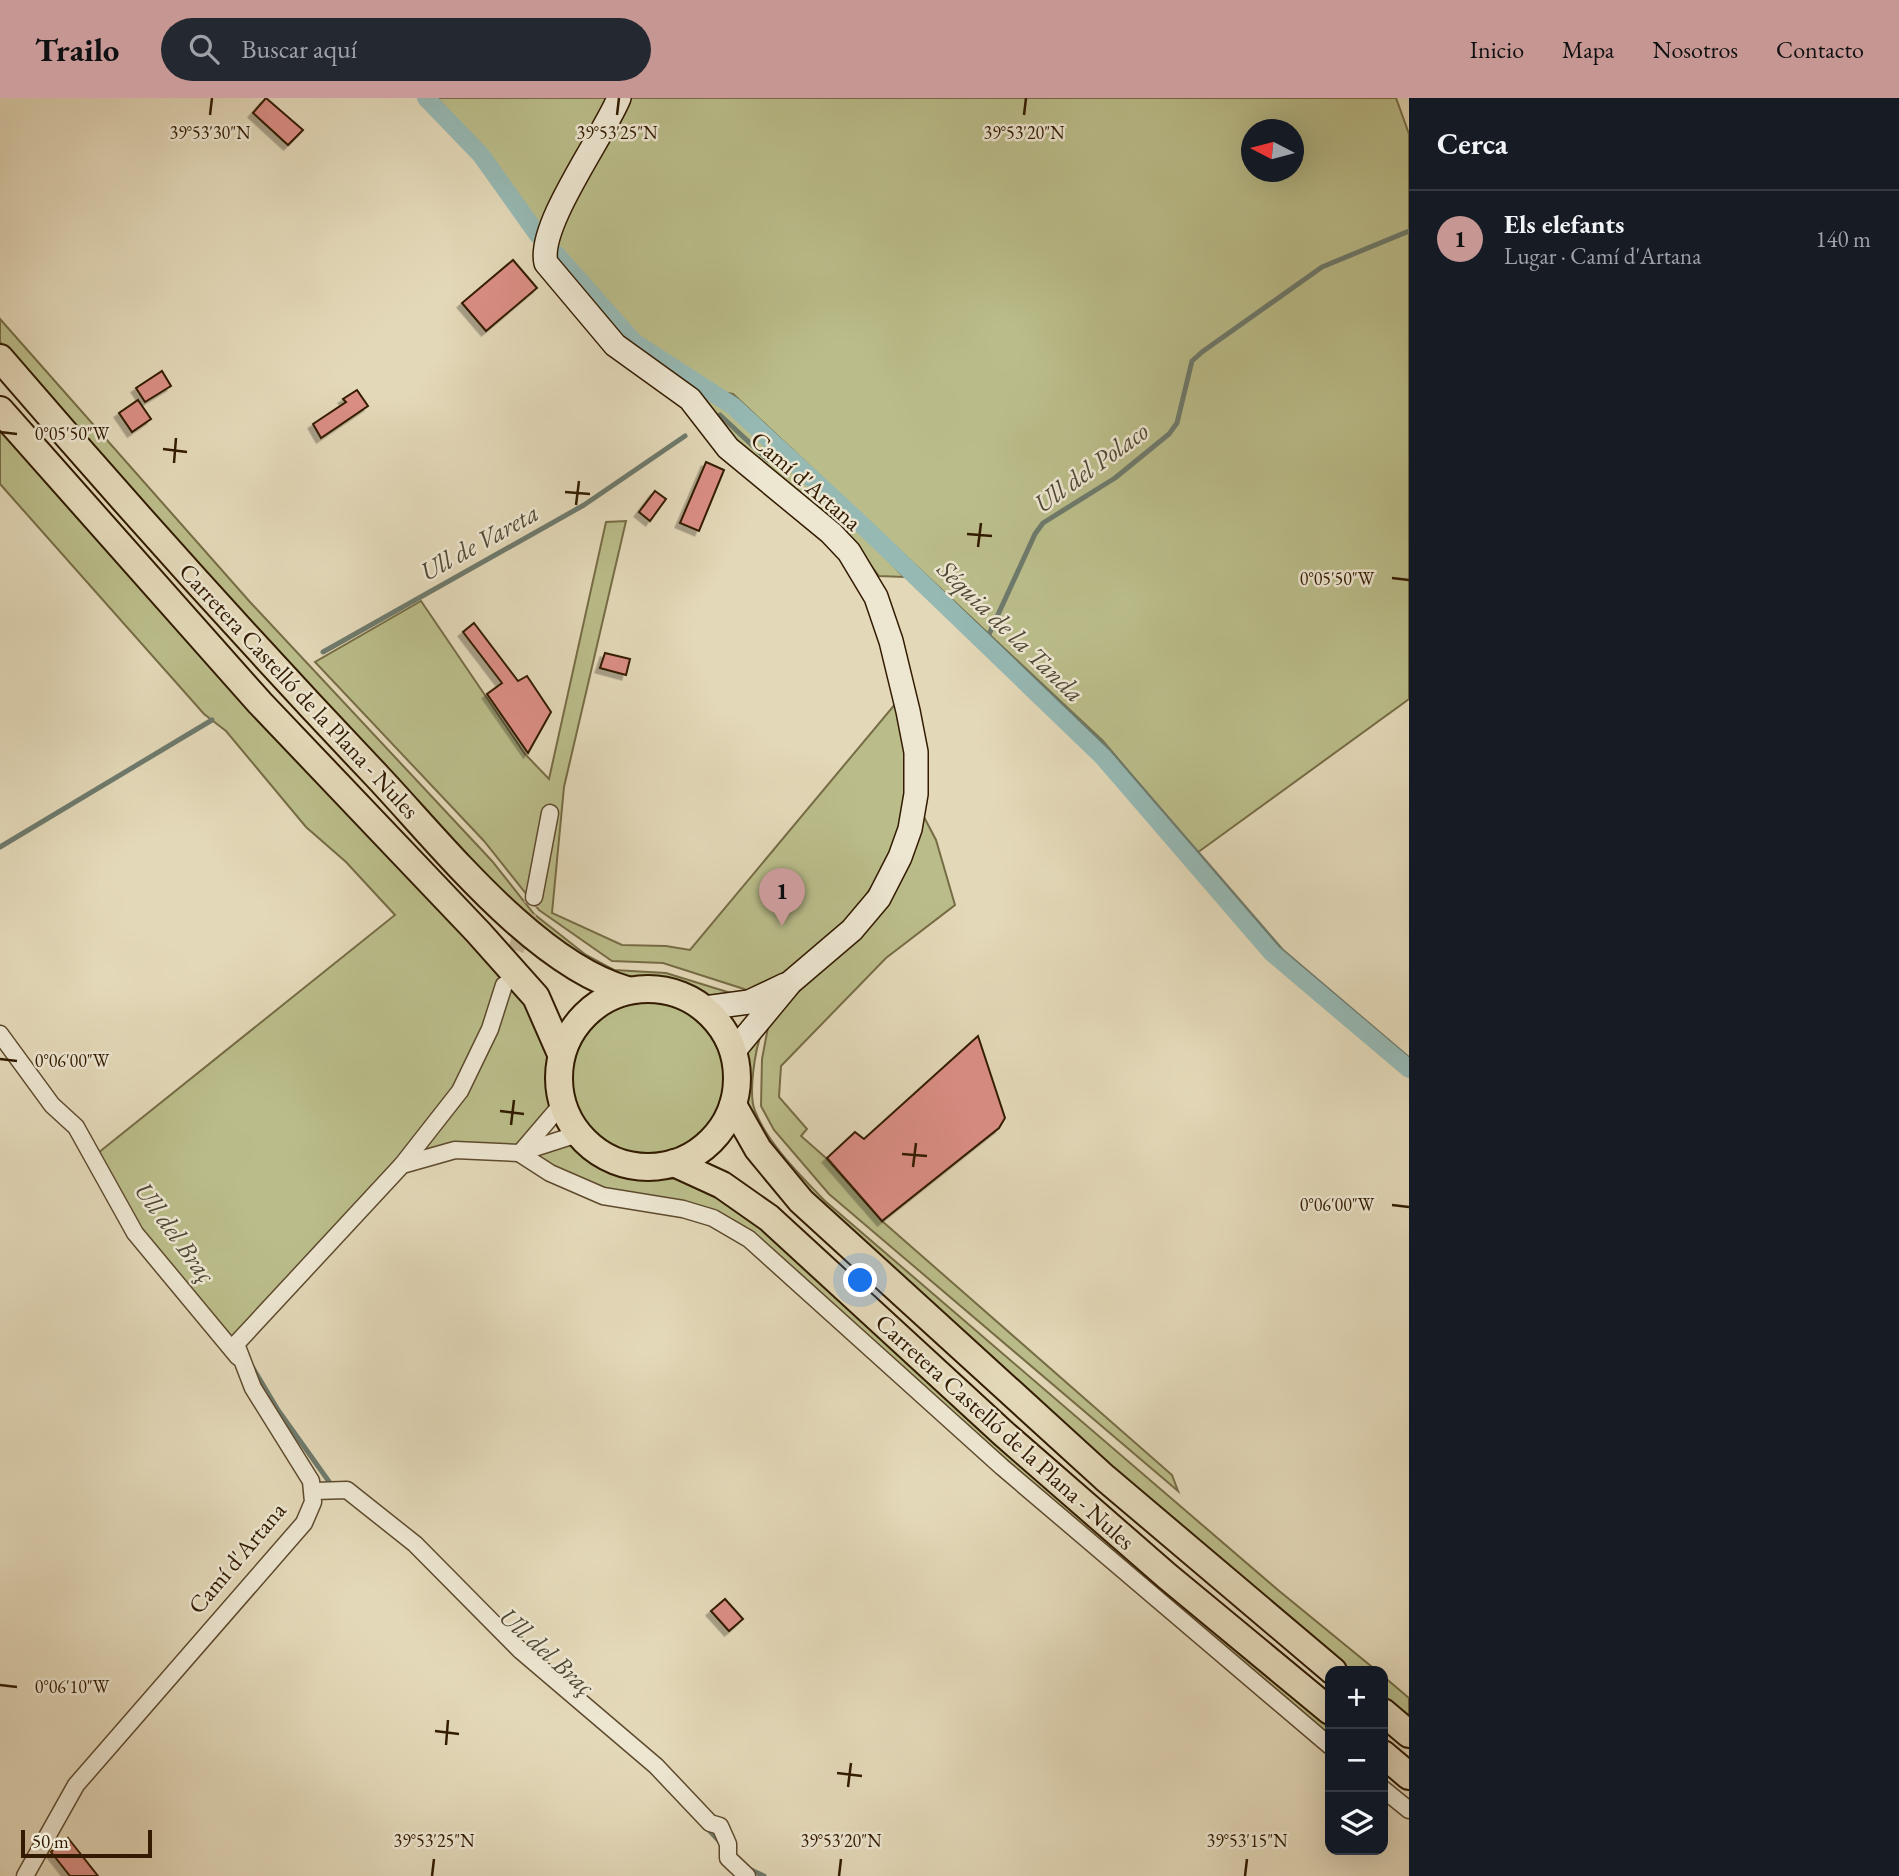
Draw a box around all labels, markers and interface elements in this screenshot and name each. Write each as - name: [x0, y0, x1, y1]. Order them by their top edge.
- search box: [161, 18, 651, 81]
- text: Trailo: [35, 28, 119, 71]
- icon: search: [185, 30, 223, 68]
- text: Buscar aquí: [241, 32, 357, 66]
- text: Inicio: [1470, 34, 1524, 65]
- text: Mapa: [1562, 34, 1614, 65]
- text: Nosotros: [1652, 34, 1738, 65]
- text: Contacto: [1776, 34, 1864, 65]
- north arrow: [1241, 119, 1304, 182]
- text: 39°53'30"N: [170, 121, 251, 144]
- text: 39°53'25"N: [577, 121, 658, 144]
- text: 39°53'20"N: [984, 121, 1065, 144]
- text: Cerca: [1437, 124, 1508, 163]
- text: Els elefants: [1504, 207, 1624, 241]
- text: 1: [1454, 224, 1466, 254]
- text: 140 m: [1815, 224, 1871, 254]
- text: Lugar · Camí d'Artana: [1504, 241, 1701, 271]
- water label: Ull del Polaco: [1027, 414, 1155, 520]
- text: 0°05'50"W: [35, 422, 110, 445]
- street label: Camí d'Artana: [744, 424, 868, 538]
- water label: Ull de Vareta: [414, 495, 544, 589]
- water label: Séquia de la Tanda: [929, 552, 1092, 710]
- street label: Carretera Castelló de la Plana - Nules: [173, 556, 426, 825]
- text: 0°05'50"W: [1300, 567, 1375, 590]
- pin: 1: [759, 868, 805, 926]
- text: 0°06'00"W: [35, 1049, 110, 1072]
- water label: Ull del Braç: [127, 1175, 224, 1290]
- text: 0°06'00"W: [1300, 1193, 1375, 1216]
- your location: [843, 1263, 877, 1297]
- street label: Carretera Castelló de la Plana - Nules: [869, 1307, 1142, 1556]
- street label: Camí d'Artana: [181, 1495, 293, 1620]
- water label: Ull del Braç: [492, 1599, 602, 1703]
- map controls: [1325, 1666, 1388, 1855]
- button: +: [1325, 1666, 1388, 1729]
- text: 0°06'10"W: [35, 1675, 110, 1698]
- button: −: [1325, 1729, 1388, 1792]
- button: layers: [1325, 1792, 1388, 1855]
- scale bar: [21, 1827, 152, 1859]
- text: 50 m: [32, 1829, 69, 1854]
- text: 39°53'25"N: [394, 1829, 475, 1852]
- text: 39°53'20"N: [801, 1829, 882, 1852]
- text: 39°53'15"N: [1207, 1829, 1288, 1852]

